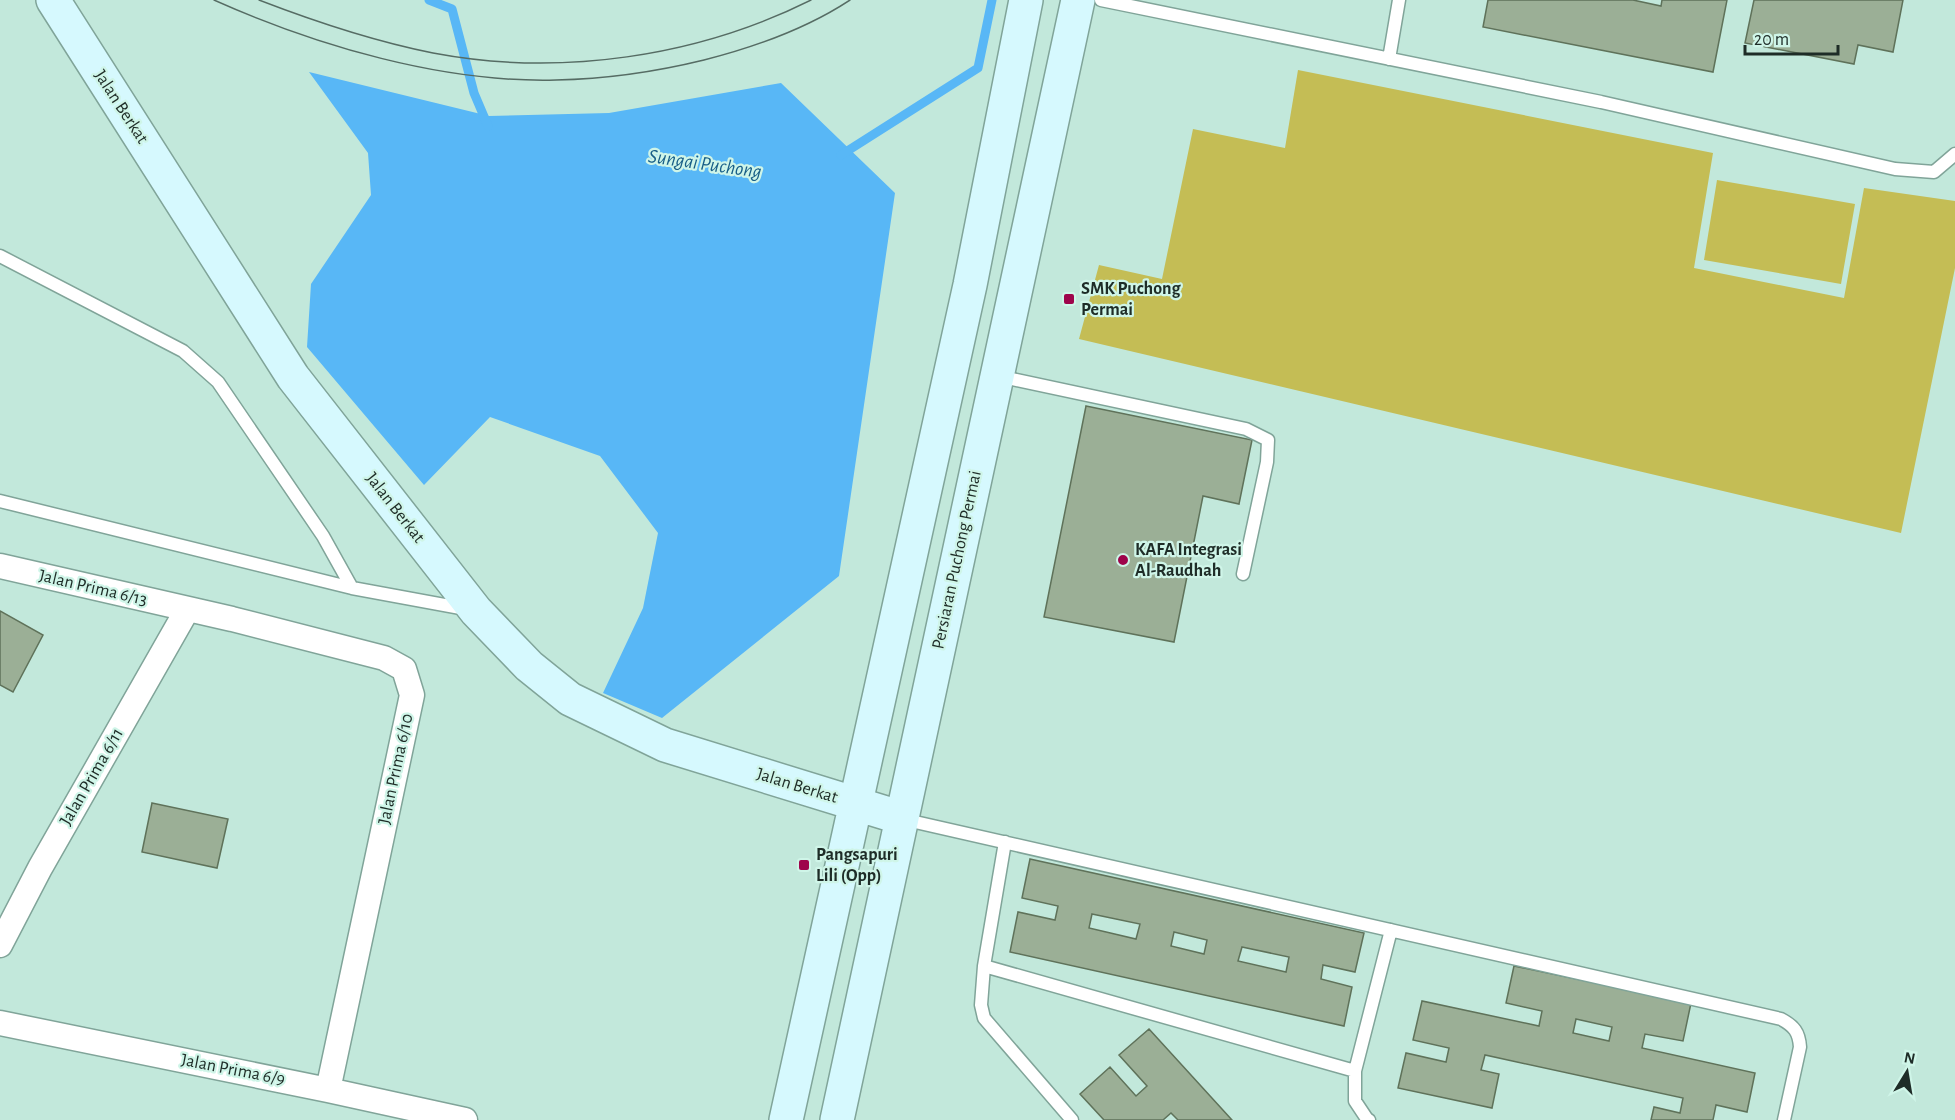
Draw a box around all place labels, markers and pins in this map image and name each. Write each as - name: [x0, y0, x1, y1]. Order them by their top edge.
- place label: SMK Puchong Permai: [1081, 280, 1182, 319]
- marker: SMK Puchong Permai: [1062, 292, 1076, 306]
- place label: KAFA Integrasi Al-Raudhah: [1135, 541, 1242, 580]
- marker: KAFA Integrasi Al-Raudhah: [1116, 553, 1130, 567]
- place label: Pangsapuri Lili (Opp): [816, 846, 898, 885]
- marker: Pangsapuri Lili (Opp): [797, 858, 811, 872]

